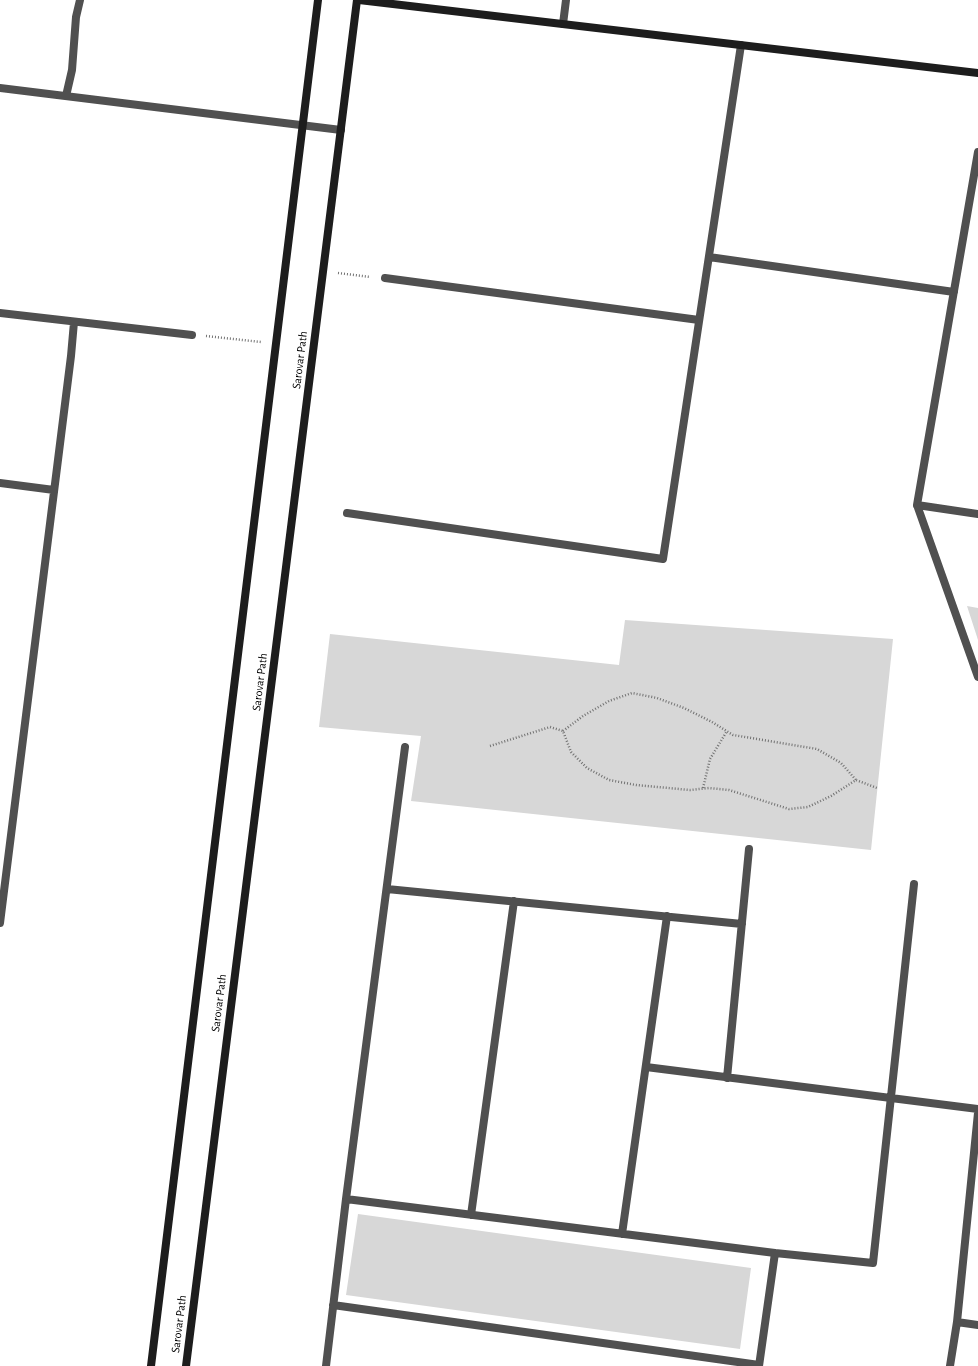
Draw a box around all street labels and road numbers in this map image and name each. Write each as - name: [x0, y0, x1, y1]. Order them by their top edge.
- street label: Sarovar Path: [289, 330, 311, 390]
- street label: Sarovar Path: [249, 652, 271, 712]
- street label: Sarovar Path: [208, 973, 230, 1033]
- street label: Sarovar Path: [168, 1294, 190, 1354]

